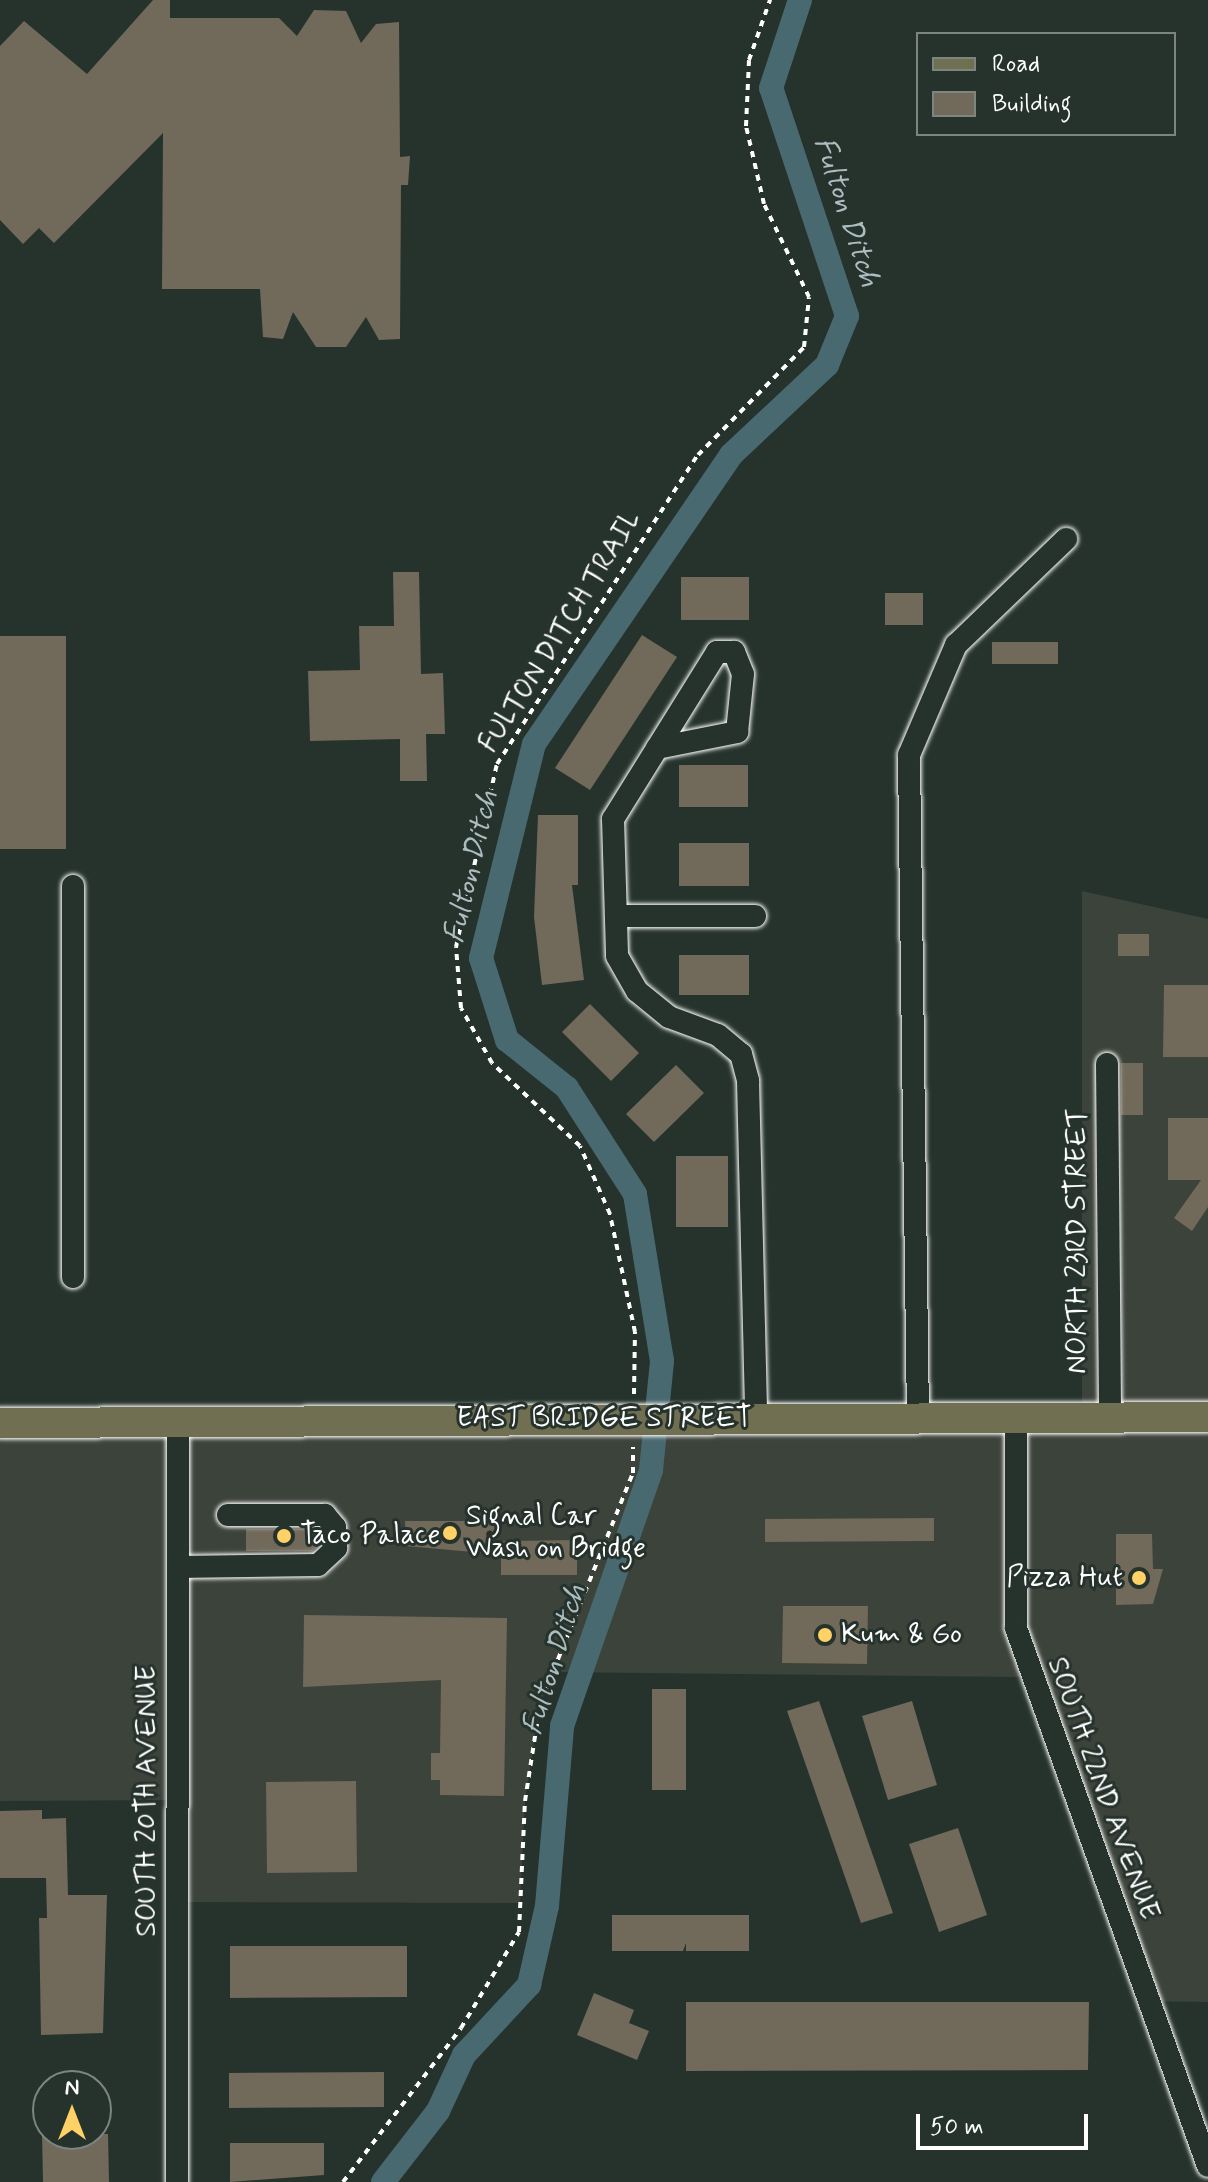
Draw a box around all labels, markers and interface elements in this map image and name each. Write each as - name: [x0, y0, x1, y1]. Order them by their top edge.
- legend: [916, 32, 1176, 136]
- text: Road: [992, 49, 1040, 80]
- text: Building: [992, 89, 1072, 120]
- water label: Fulton Ditch: [805, 134, 887, 290]
- street label: FULTON DITCH TRAIL: [471, 501, 651, 763]
- water label: Fulton Ditch: [437, 788, 507, 946]
- street label: NORTH 23RD STREET: [1061, 1106, 1095, 1376]
- street label: EAST BRIDGE STREET: [456, 1402, 752, 1436]
- place label: Signal Car Wash on Bridge: [466, 1500, 645, 1566]
- place label: Taco Palace: [300, 1519, 433, 1553]
- marker: Signal Car Wash on Bridge: [441, 1524, 459, 1542]
- marker: Taco Palace: [275, 1527, 293, 1545]
- place label: Pizza Hut: [1009, 1561, 1123, 1595]
- marker: Pizza Hut: [1130, 1569, 1148, 1587]
- water label: Fulton Ditch: [515, 1582, 595, 1738]
- place label: Kum & Go: [841, 1618, 962, 1652]
- marker: Kum & Go: [816, 1626, 834, 1644]
- street label: SOUTH 22ND AVENUE: [1039, 1654, 1165, 1924]
- street label: SOUTH 20TH AVENUE: [131, 1666, 165, 1936]
- north arrow: [32, 2070, 112, 2150]
- text: N: [65, 2074, 79, 2102]
- scale bar: [920, 2098, 1092, 2148]
- text: 50 m: [930, 2112, 984, 2143]

